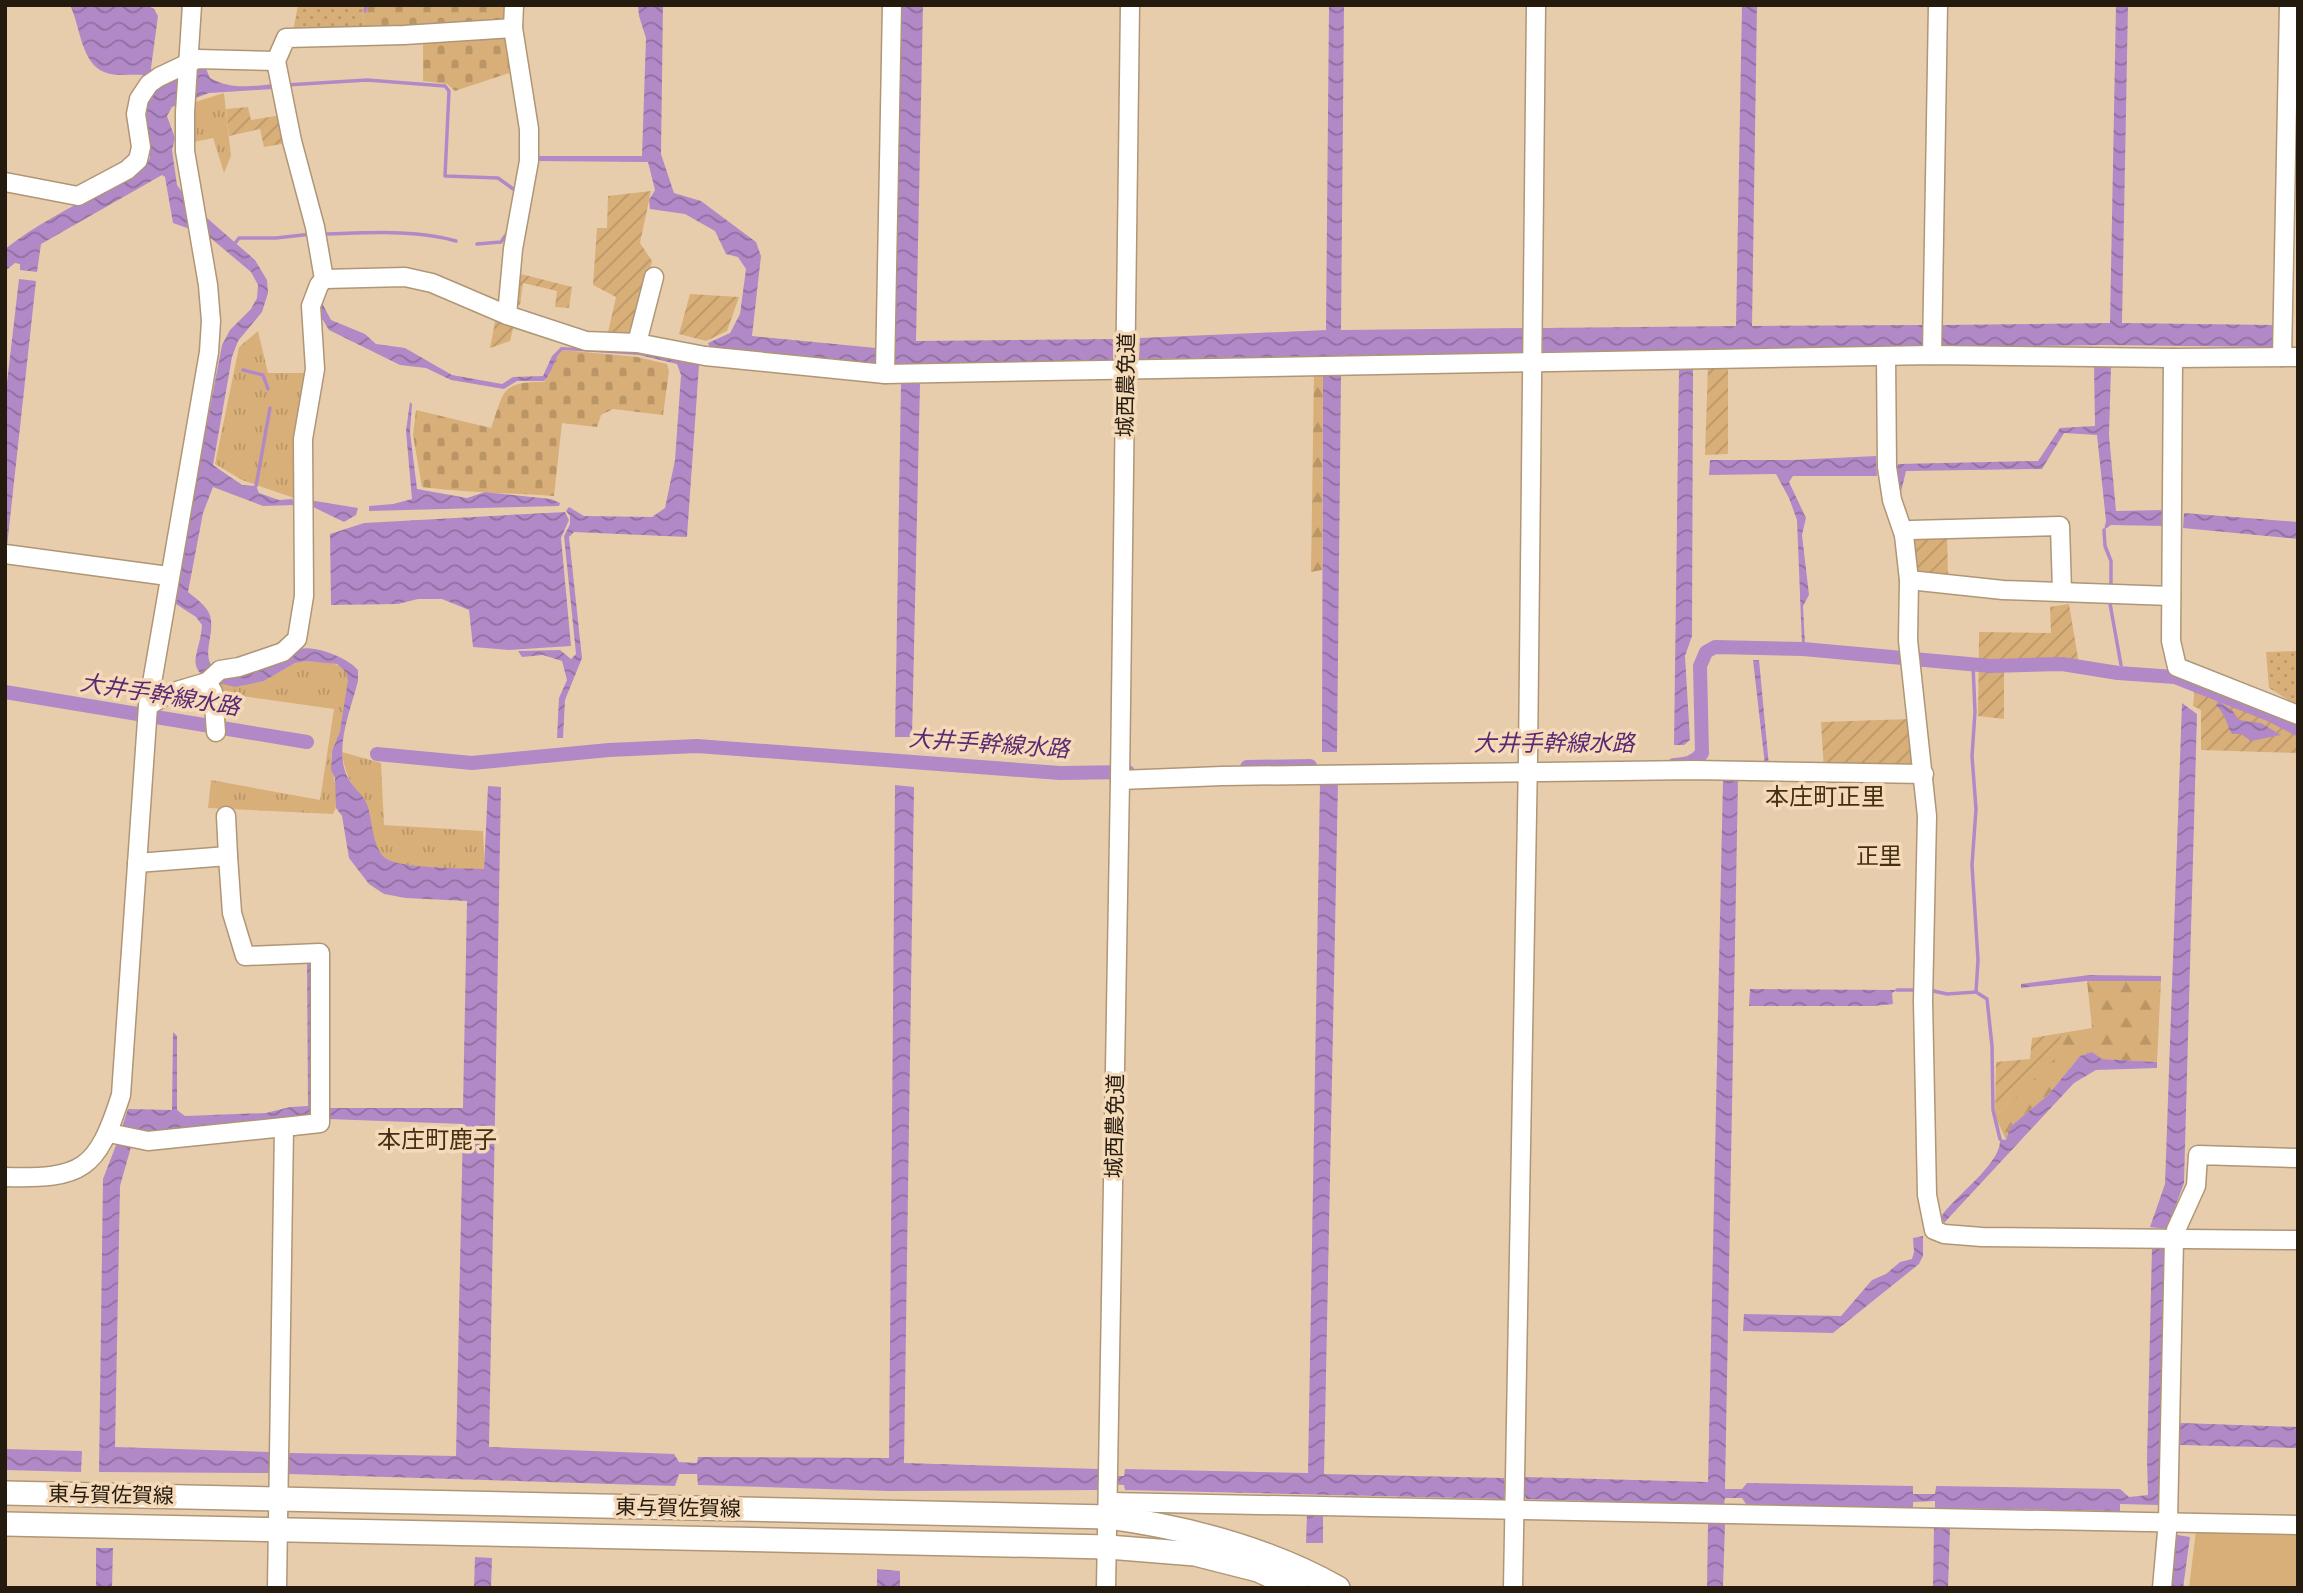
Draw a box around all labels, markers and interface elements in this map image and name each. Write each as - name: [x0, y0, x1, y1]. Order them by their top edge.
- street label: 城西農免道: [1113, 332, 1139, 438]
- water label: 大井手幹線水路: [78, 669, 244, 721]
- water label: 大井手幹線水路: [908, 725, 1072, 763]
- water label: 大井手幹線水路: [1474, 730, 1637, 757]
- district label: 本庄町正里: [1765, 783, 1885, 811]
- district label: 正里: [1856, 843, 1902, 870]
- street label: 城西農免道: [1102, 1073, 1128, 1179]
- district label: 本庄町鹿子: [377, 1126, 497, 1154]
- street label: 東与賀佐賀線: [48, 1482, 174, 1508]
- street label: 東与賀佐賀線: [615, 1495, 741, 1521]

